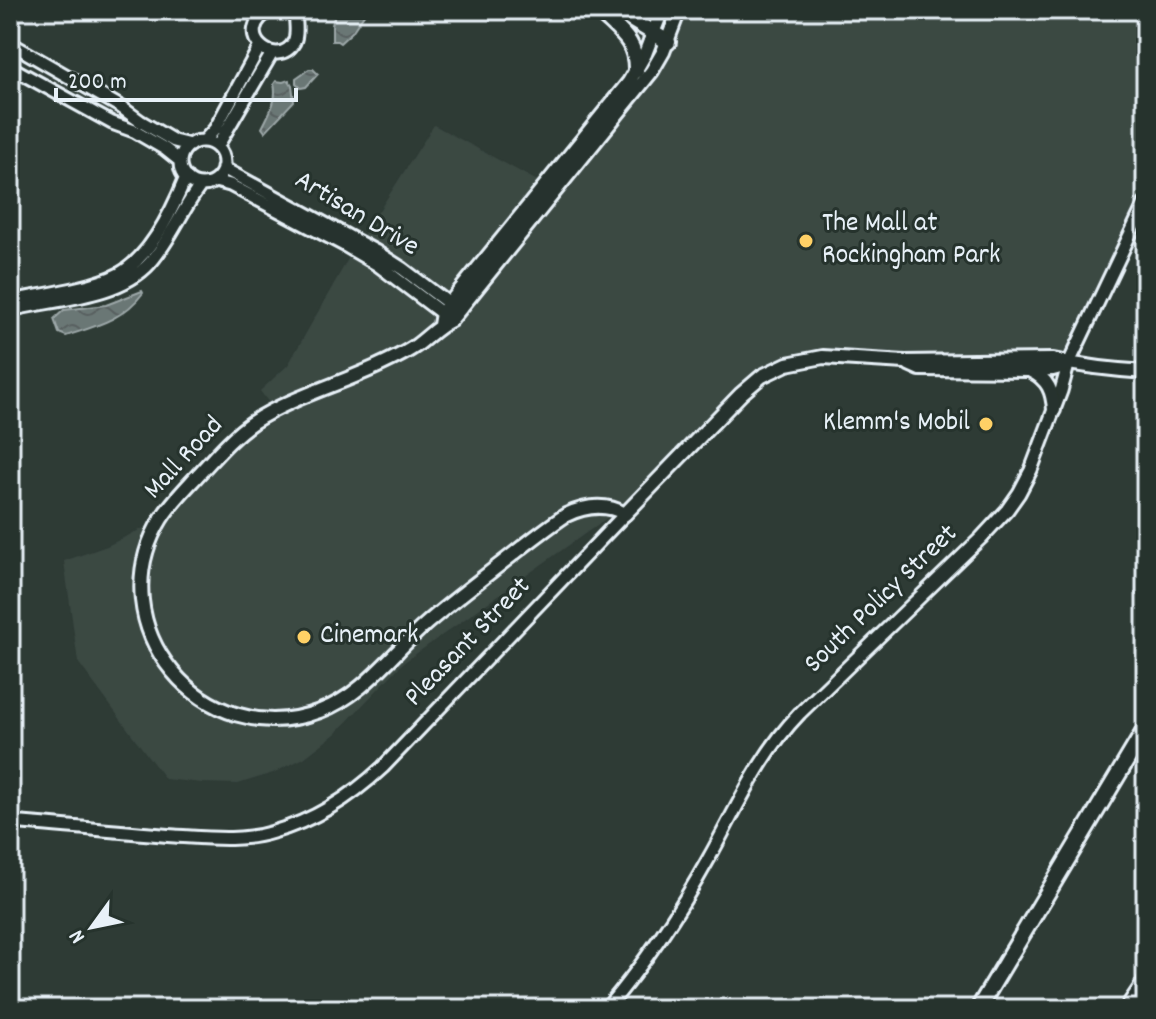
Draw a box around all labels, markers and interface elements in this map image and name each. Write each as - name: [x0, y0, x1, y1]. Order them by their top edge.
- scale bar: [56, 52, 296, 102]
- text: 200 m: [68, 66, 127, 100]
- street label: Artisan Drive: [286, 162, 426, 268]
- place label: The Mall at Rockingham Park: [822, 205, 1000, 277]
- marker: The Mall at Rockingham Park: [797, 232, 815, 250]
- place label: Klemm's Mobil: [823, 404, 970, 444]
- street label: Mall Road: [136, 408, 234, 510]
- marker: Klemm's Mobil: [977, 415, 995, 433]
- street label: South Policy Street: [796, 516, 968, 684]
- street label: Pleasant Street: [396, 569, 542, 717]
- place label: Cinemark: [320, 617, 418, 657]
- marker: Cinemark: [295, 628, 313, 646]
- north arrow: [52, 887, 132, 967]
- text: N: [62, 923, 94, 949]

